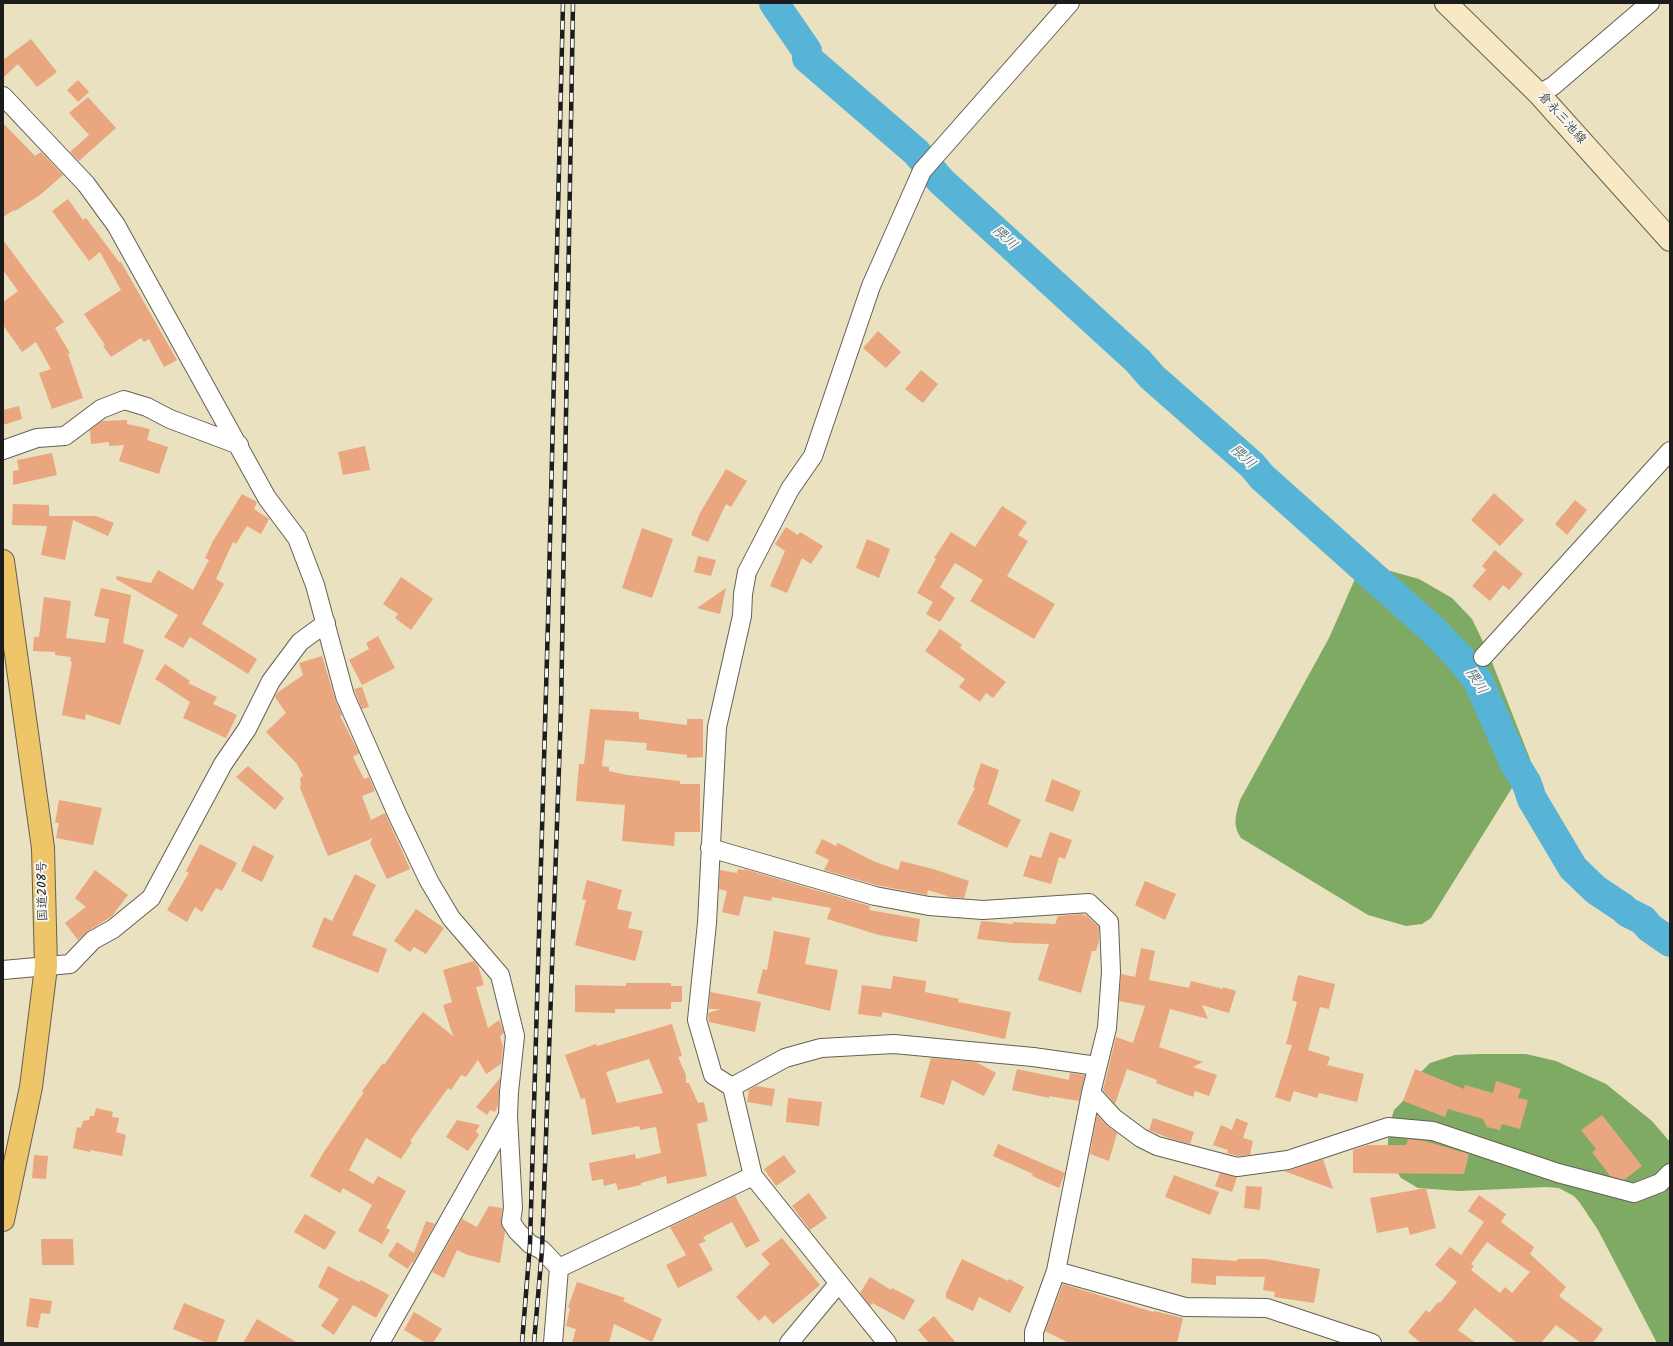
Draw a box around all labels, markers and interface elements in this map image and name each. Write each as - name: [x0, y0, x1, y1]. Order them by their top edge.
- street label: 倉永三池線: [1533, 90, 1589, 148]
- water label: 隈川: [988, 223, 1020, 255]
- water label: 隈川: [1226, 442, 1258, 474]
- water label: 隈川: [1460, 666, 1490, 698]
- street label: 国道208号: [36, 860, 52, 922]

